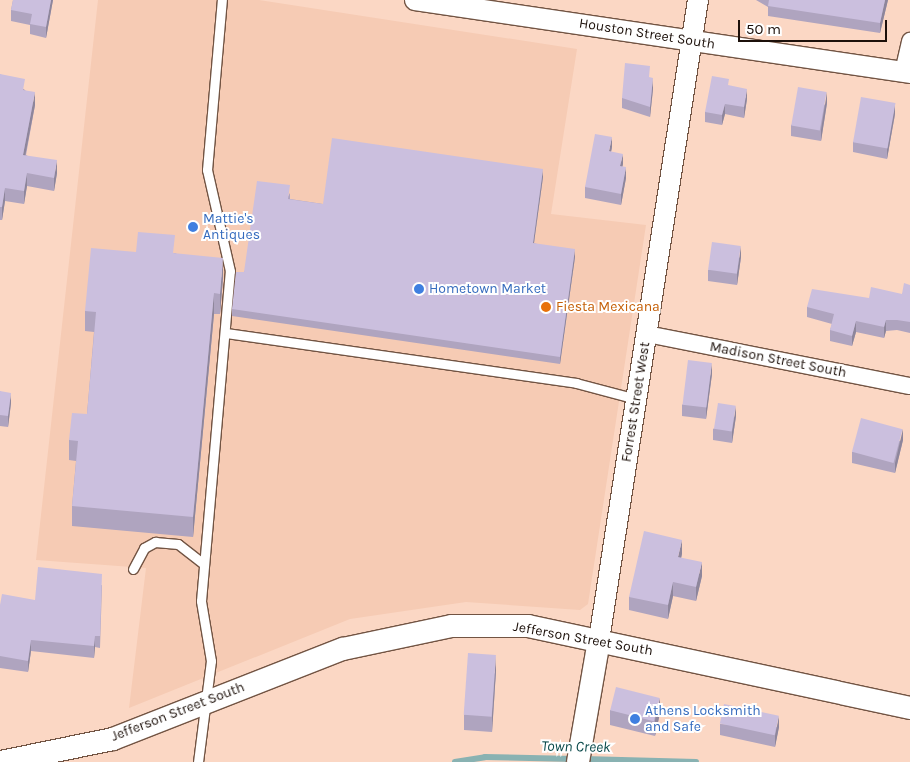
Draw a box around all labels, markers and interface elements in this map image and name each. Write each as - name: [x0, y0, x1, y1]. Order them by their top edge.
- scale bar: [740, 10, 889, 42]
- street label: Houston Street South: [578, 15, 716, 53]
- text: 50 m: [746, 20, 781, 38]
- place label: Mattie's Antiques: [203, 211, 260, 243]
- marker: Mattie's Antiques: [187, 221, 199, 233]
- place label: Hometown Market: [429, 281, 546, 297]
- marker: Hometown Market: [413, 283, 425, 295]
- place label: Fiesta Mexicana: [556, 299, 660, 315]
- marker: Fiesta Mexicana: [540, 301, 552, 313]
- street label: Madison Street South: [708, 339, 848, 381]
- street label: Forrest Street West: [618, 341, 654, 463]
- street label: Jefferson Street South: [512, 618, 654, 660]
- street label: Jefferson Street South: [109, 679, 247, 745]
- place label: Athens Locksmith and Safe: [645, 703, 761, 736]
- marker: Athens Locksmith and Safe: [629, 713, 641, 725]
- water label: Town Creek: [541, 737, 611, 757]

